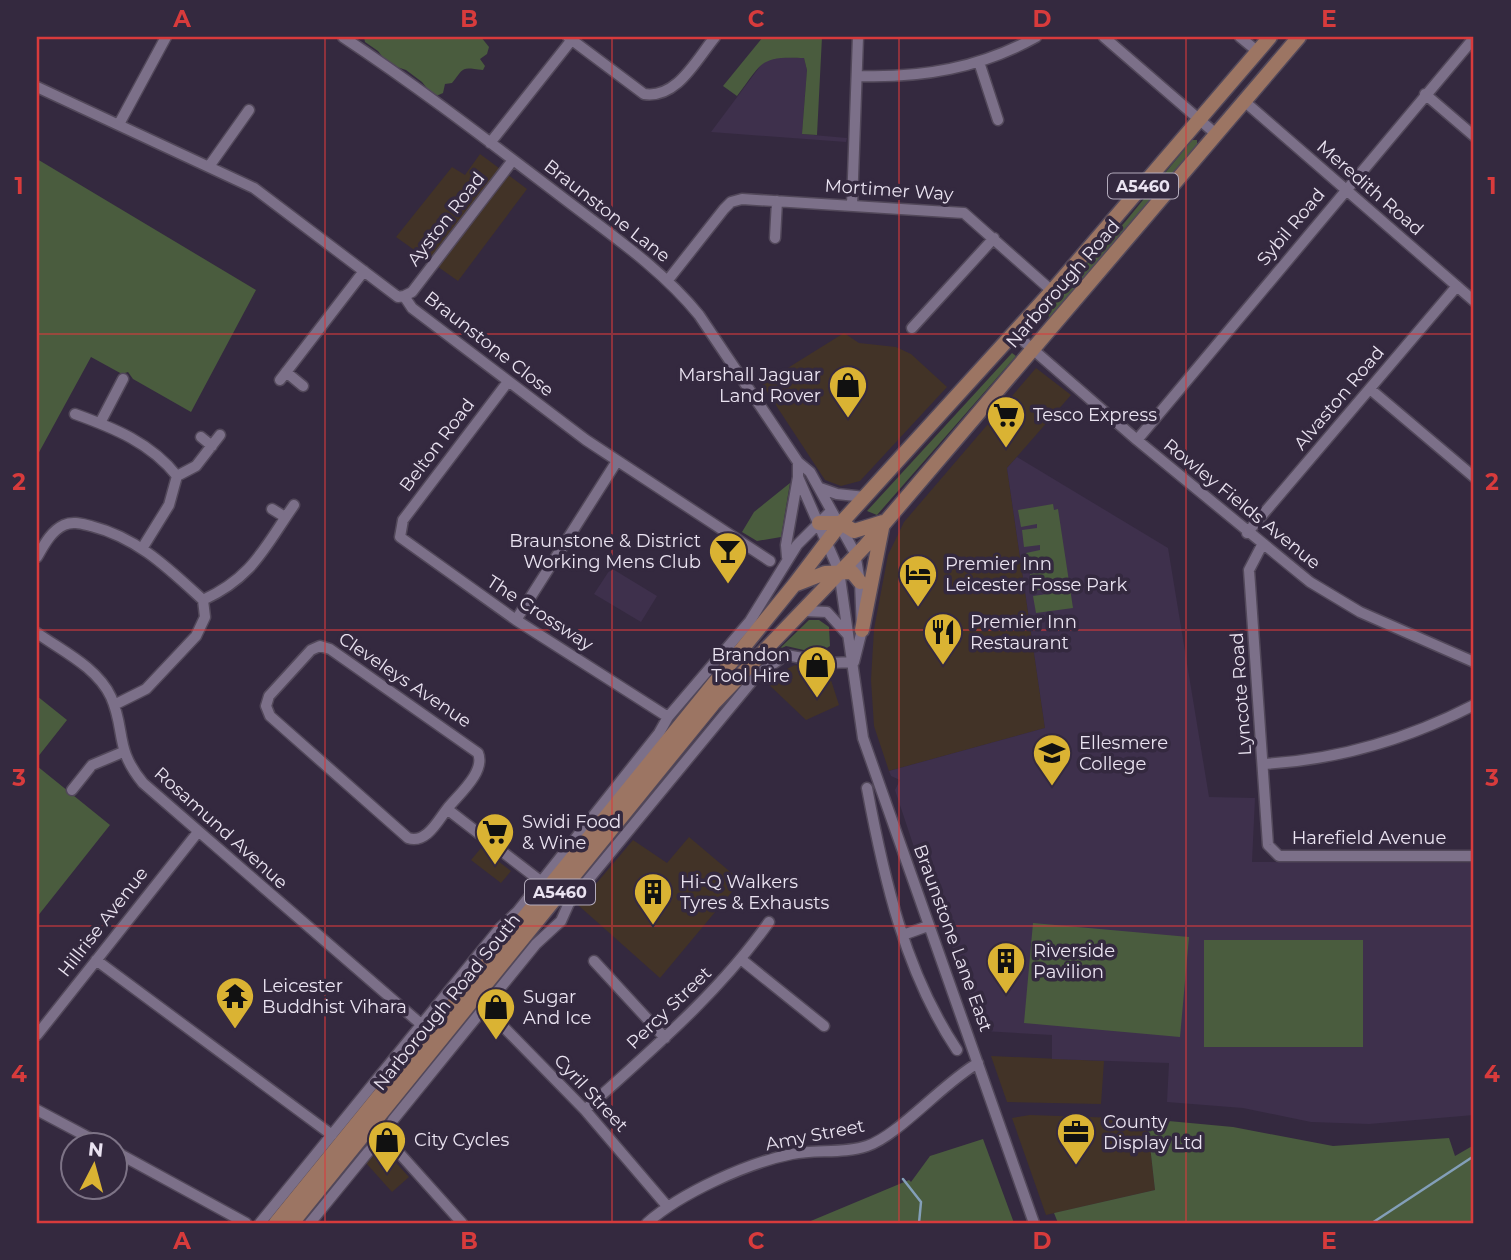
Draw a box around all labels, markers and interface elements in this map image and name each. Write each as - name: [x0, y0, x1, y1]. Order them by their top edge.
- text: A: [172, 5, 191, 33]
- text: B: [460, 5, 478, 33]
- text: C: [748, 5, 765, 33]
- text: D: [1033, 5, 1052, 33]
- text: E: [1321, 5, 1337, 33]
- street label: Meredith Road: [1312, 136, 1428, 240]
- street label: Braunstone Lane: [540, 155, 675, 267]
- street label: Ayston Road: [403, 168, 489, 270]
- text: 1: [14, 172, 24, 200]
- text: 1: [1487, 172, 1497, 200]
- road number: A5460: [1108, 174, 1178, 198]
- street label: Mortimer Way: [824, 175, 954, 205]
- street label: Sybil Road: [1252, 184, 1330, 270]
- street label: Narborough Road: [1001, 215, 1125, 353]
- street label: Braunstone Close: [420, 287, 558, 401]
- street label: Alvaston Road: [1289, 342, 1389, 454]
- place label: Marshall Jaguar Land Rover: [678, 364, 821, 407]
- shop icon: Marshall Jaguar Land Rover: [827, 364, 869, 419]
- street label: Belton Road: [395, 394, 479, 496]
- supermarket icon: Tesco Express: [985, 394, 1027, 449]
- place label: Tesco Express: [1033, 404, 1157, 426]
- street label: Rowley Fields Avenue: [1159, 434, 1325, 574]
- text: 2: [12, 468, 26, 496]
- text: 2: [1485, 468, 1499, 496]
- place label: Braunstone & District Working Mens Club: [509, 530, 701, 573]
- bar icon: Braunstone & District Working Mens Club: [707, 530, 749, 585]
- hotel icon: Premier Inn Leicester Fosse Park: [897, 553, 939, 608]
- place label: Premier Inn Leicester Fosse Park: [945, 553, 1127, 596]
- street label: The Crossway: [483, 571, 597, 656]
- restaurant icon: Premier Inn Restaurant: [922, 611, 964, 666]
- place label: Premier Inn Restaurant: [970, 611, 1077, 654]
- street label: Cleveleys Avenue: [334, 627, 476, 733]
- street label: Lyncote Road: [1226, 632, 1256, 756]
- place label: Brandon Tool Hire: [711, 644, 790, 687]
- shop icon: Brandon Tool Hire: [796, 644, 838, 699]
- school or university icon: Ellesmere College: [1031, 732, 1073, 787]
- place label: Ellesmere College: [1079, 732, 1168, 775]
- street label: Rosamund Avenue: [150, 762, 292, 894]
- text: 3: [11, 764, 26, 792]
- text: 3: [1484, 764, 1499, 792]
- supermarket icon: Swidi Food & Wine: [474, 811, 516, 866]
- place label: Swidi Food & Wine: [522, 811, 621, 854]
- street label: Harefield Avenue: [1292, 827, 1446, 849]
- street label: Braunstone Lane East: [909, 842, 997, 1034]
- street label: Hillrise Avenue: [53, 863, 153, 981]
- building icon: Hi-Q Walkers Tyres & Exhausts: [632, 871, 674, 926]
- place label: Hi-Q Walkers Tyres & Exhausts: [680, 871, 830, 914]
- road number: A5460: [525, 880, 595, 904]
- street label: Narborough Road South: [369, 909, 525, 1095]
- building icon: Riverside Pavilion: [985, 940, 1027, 995]
- place label: Riverside Pavilion: [1033, 940, 1115, 983]
- street label: Percy Street: [622, 962, 716, 1054]
- temple icon: Leicester Buddhist Vihara: [214, 975, 256, 1030]
- place label: Leicester Buddhist Vihara: [262, 975, 407, 1018]
- shop icon: Sugar And Ice: [475, 986, 517, 1041]
- place label: Sugar And Ice: [523, 986, 591, 1029]
- street label: Cyril Street: [549, 1050, 633, 1136]
- text: 4: [11, 1060, 27, 1088]
- text: 4: [1484, 1060, 1500, 1088]
- office icon: County Display Ltd: [1055, 1111, 1097, 1166]
- place label: County Display Ltd: [1103, 1111, 1203, 1154]
- street label: Amy Street: [764, 1115, 866, 1155]
- shop icon: City Cycles: [366, 1119, 408, 1174]
- place label: City Cycles: [414, 1129, 510, 1151]
- north arrow: [60, 1130, 130, 1200]
- text: N: [87, 1137, 105, 1162]
- text: A: [172, 1227, 191, 1255]
- text: B: [460, 1227, 478, 1255]
- text: C: [748, 1227, 765, 1255]
- text: D: [1033, 1227, 1052, 1255]
- text: E: [1321, 1227, 1337, 1255]

